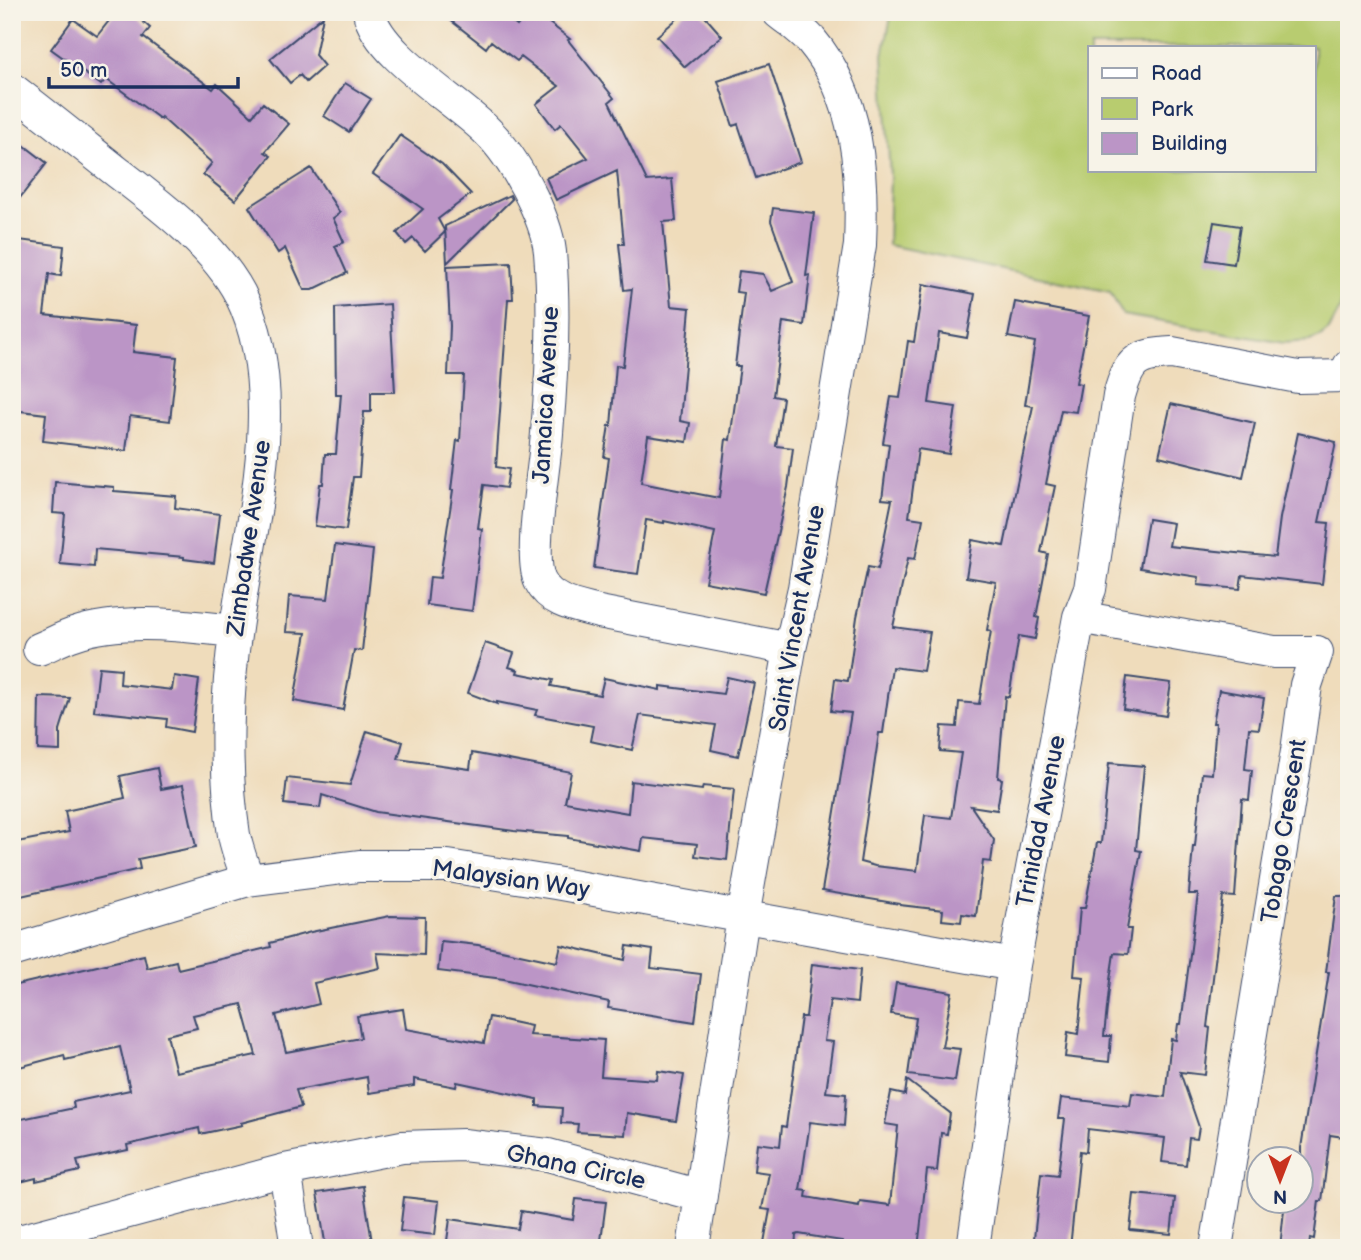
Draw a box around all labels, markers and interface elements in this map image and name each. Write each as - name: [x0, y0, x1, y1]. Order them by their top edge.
- scale bar: [49, 46, 238, 90]
- legend: [1088, 46, 1316, 172]
- text: 50 m: [60, 58, 107, 83]
- text: Road: [1151, 61, 1202, 86]
- text: Park: [1151, 97, 1194, 122]
- text: Building: [1151, 131, 1227, 156]
- street label: Jamaica Avenue: [527, 305, 565, 485]
- street label: Zimbadwe Avenue: [221, 438, 277, 639]
- street label: Saint Vincent Avenue: [763, 503, 831, 733]
- street label: Trinidad Avenue: [1010, 732, 1072, 910]
- street label: Tobago Crescent: [1255, 736, 1313, 925]
- street label: Malaysian Way: [430, 854, 592, 904]
- street label: Ghana Circle: [504, 1138, 648, 1196]
- north arrow: [1246, 1144, 1316, 1214]
- text: N: [1273, 1184, 1287, 1207]

